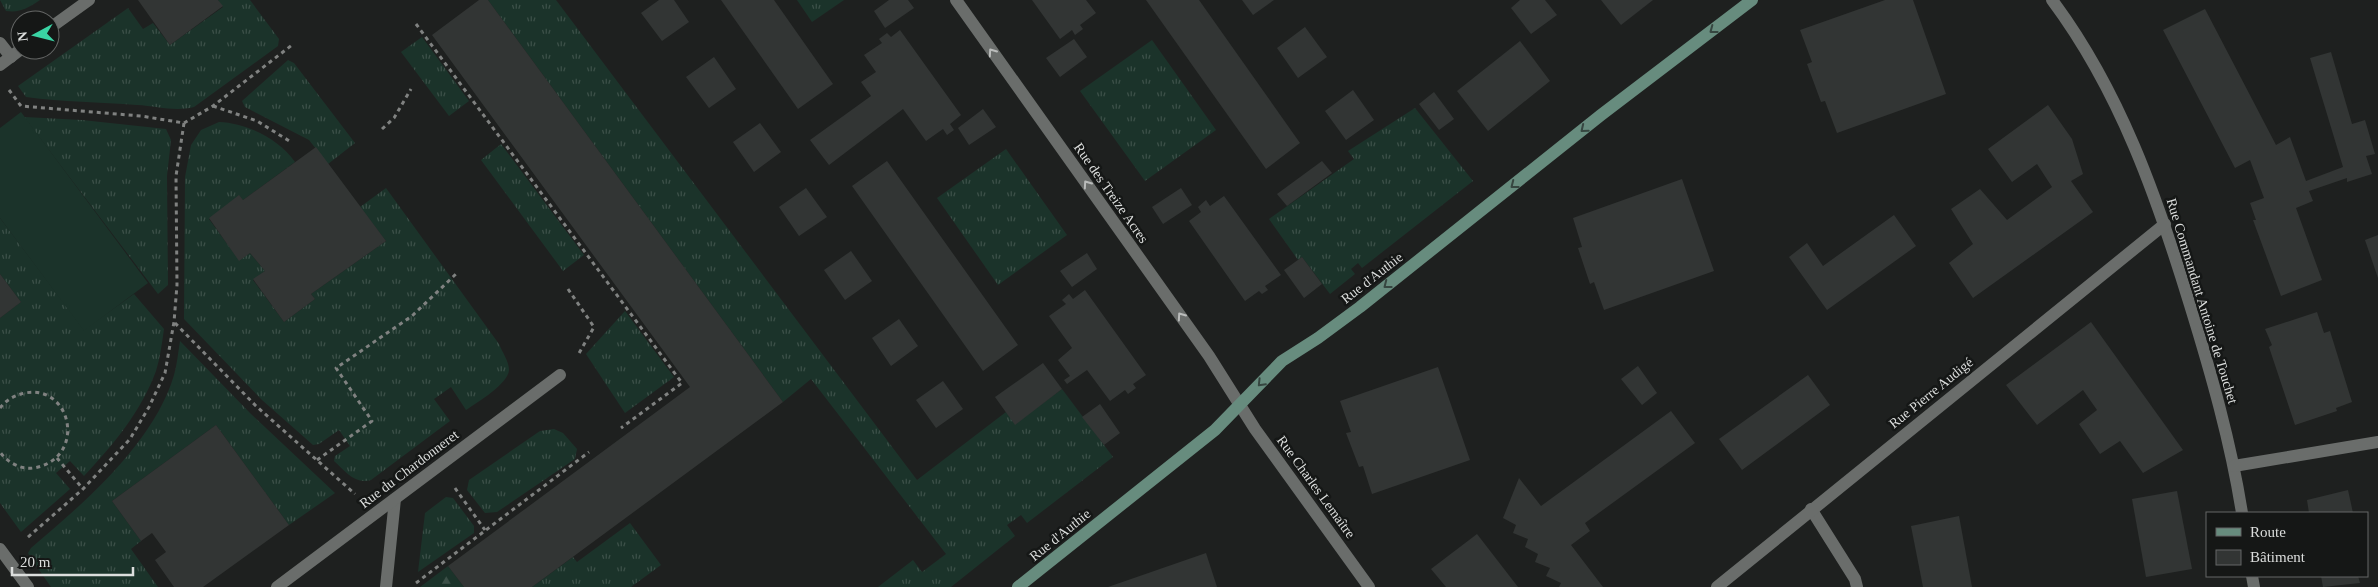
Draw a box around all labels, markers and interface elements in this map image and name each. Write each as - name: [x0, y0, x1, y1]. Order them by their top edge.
- north arrow: [10, 10, 60, 60]
- one-way arrow: [1710, 24, 1719, 32]
- text: N: [15, 31, 31, 42]
- one-way arrow: [989, 48, 999, 57]
- one-way arrow: [1581, 123, 1590, 132]
- street label: Rue des Treize Acres: [1071, 140, 1151, 246]
- one-way arrow: [1511, 179, 1520, 187]
- one-way arrow: [1084, 180, 1093, 190]
- street label: Rue Commandant Antoine de Touchet: [2164, 196, 2241, 406]
- street label: Rue d'Authie: [1338, 249, 1406, 307]
- one-way arrow: [1384, 280, 1393, 288]
- one-way arrow: [1178, 313, 1187, 322]
- street label: Rue Pierre Audigé: [1886, 355, 1976, 431]
- one-way arrow: [1258, 377, 1267, 386]
- street label: Rue du Chardonneret: [357, 427, 461, 511]
- street label: Rue Charles Lemaître: [1274, 433, 1358, 541]
- street label: Rue d'Authie: [1027, 506, 1093, 564]
- legend: [2206, 512, 2368, 577]
- text: Route: [2250, 524, 2286, 540]
- scale bar: [12, 544, 134, 576]
- text: Bâtiment: [2250, 549, 2306, 565]
- text: 20 m: [20, 554, 51, 570]

